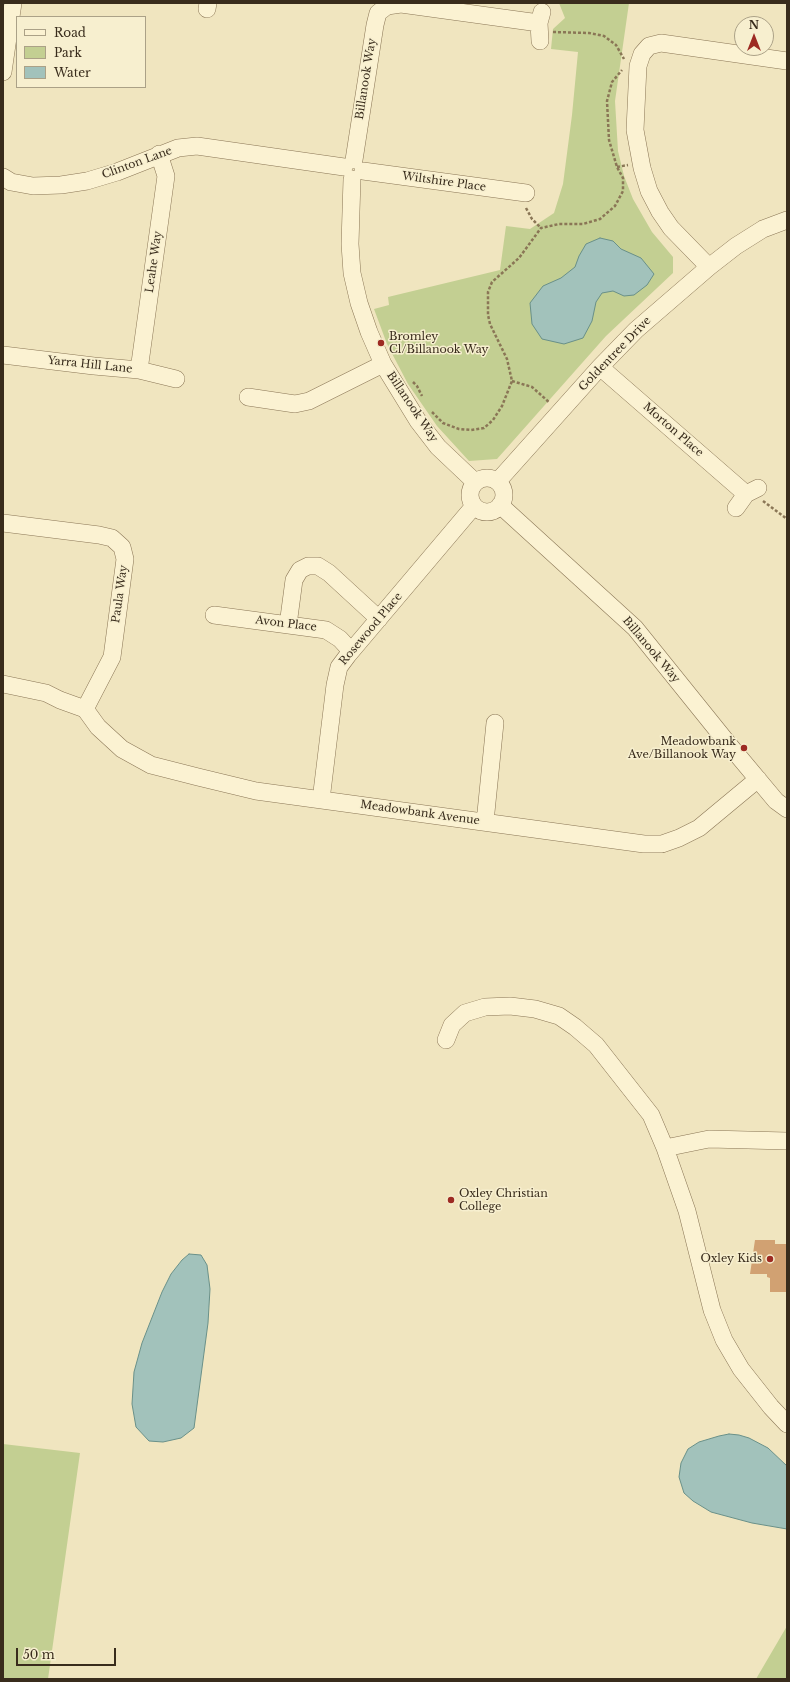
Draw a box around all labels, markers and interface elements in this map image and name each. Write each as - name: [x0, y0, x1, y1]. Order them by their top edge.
- legend: [16, 16, 146, 88]
- north arrow: [734, 16, 774, 56]
- text: N: [749, 18, 759, 32]
- text: Road: [54, 25, 86, 40]
- street label: Billanook Way: [353, 37, 379, 121]
- text: Park: [54, 45, 82, 60]
- text: Water: [54, 65, 91, 80]
- street label: Clinton Lane: [100, 144, 174, 182]
- street label: Wiltshire Place: [401, 170, 487, 194]
- street label: Leahe Way: [143, 230, 165, 294]
- street label: Goldentree Drive: [576, 314, 654, 394]
- place label: Bromley Cl/Billanook Way: [389, 330, 489, 356]
- marker: Bromley Cl/Billanook Way: [376, 338, 386, 348]
- street label: Yarra Hill Lane: [47, 354, 133, 376]
- street label: Billanook Way: [384, 369, 440, 445]
- street label: Morton Place: [640, 400, 706, 460]
- street label: Paula Way: [109, 564, 131, 624]
- street label: Rosewood Place: [337, 590, 405, 668]
- street label: Avon Place: [255, 614, 317, 634]
- street label: Billanook Way: [620, 614, 682, 686]
- place label: Meadowbank Ave/Billanook Way: [628, 735, 736, 761]
- marker: Meadowbank Ave/Billanook Way: [739, 743, 749, 753]
- street label: Meadowbank Avenue: [359, 798, 481, 828]
- place label: Oxley Christian College: [459, 1187, 548, 1213]
- marker: Oxley Christian College: [446, 1195, 456, 1205]
- place label: Oxley Kids: [700, 1252, 762, 1266]
- marker: Oxley Kids: [765, 1254, 775, 1264]
- scale bar: [18, 1640, 118, 1666]
- text: 50 m: [23, 1647, 55, 1662]

